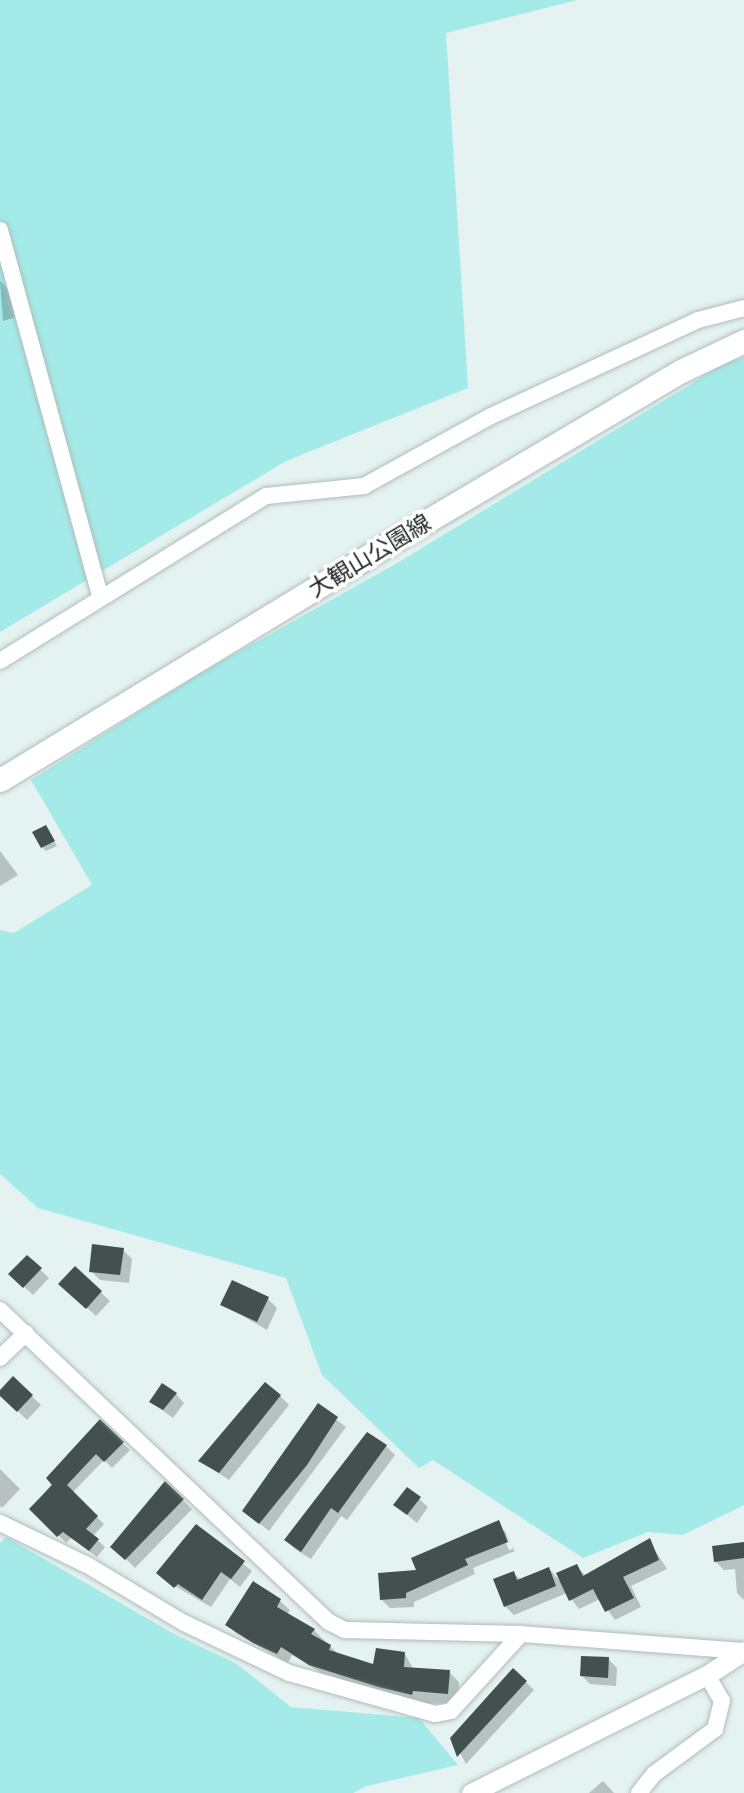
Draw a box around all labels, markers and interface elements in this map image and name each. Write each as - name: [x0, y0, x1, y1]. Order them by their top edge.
- street label: 大観山公園線: [303, 508, 435, 602]

